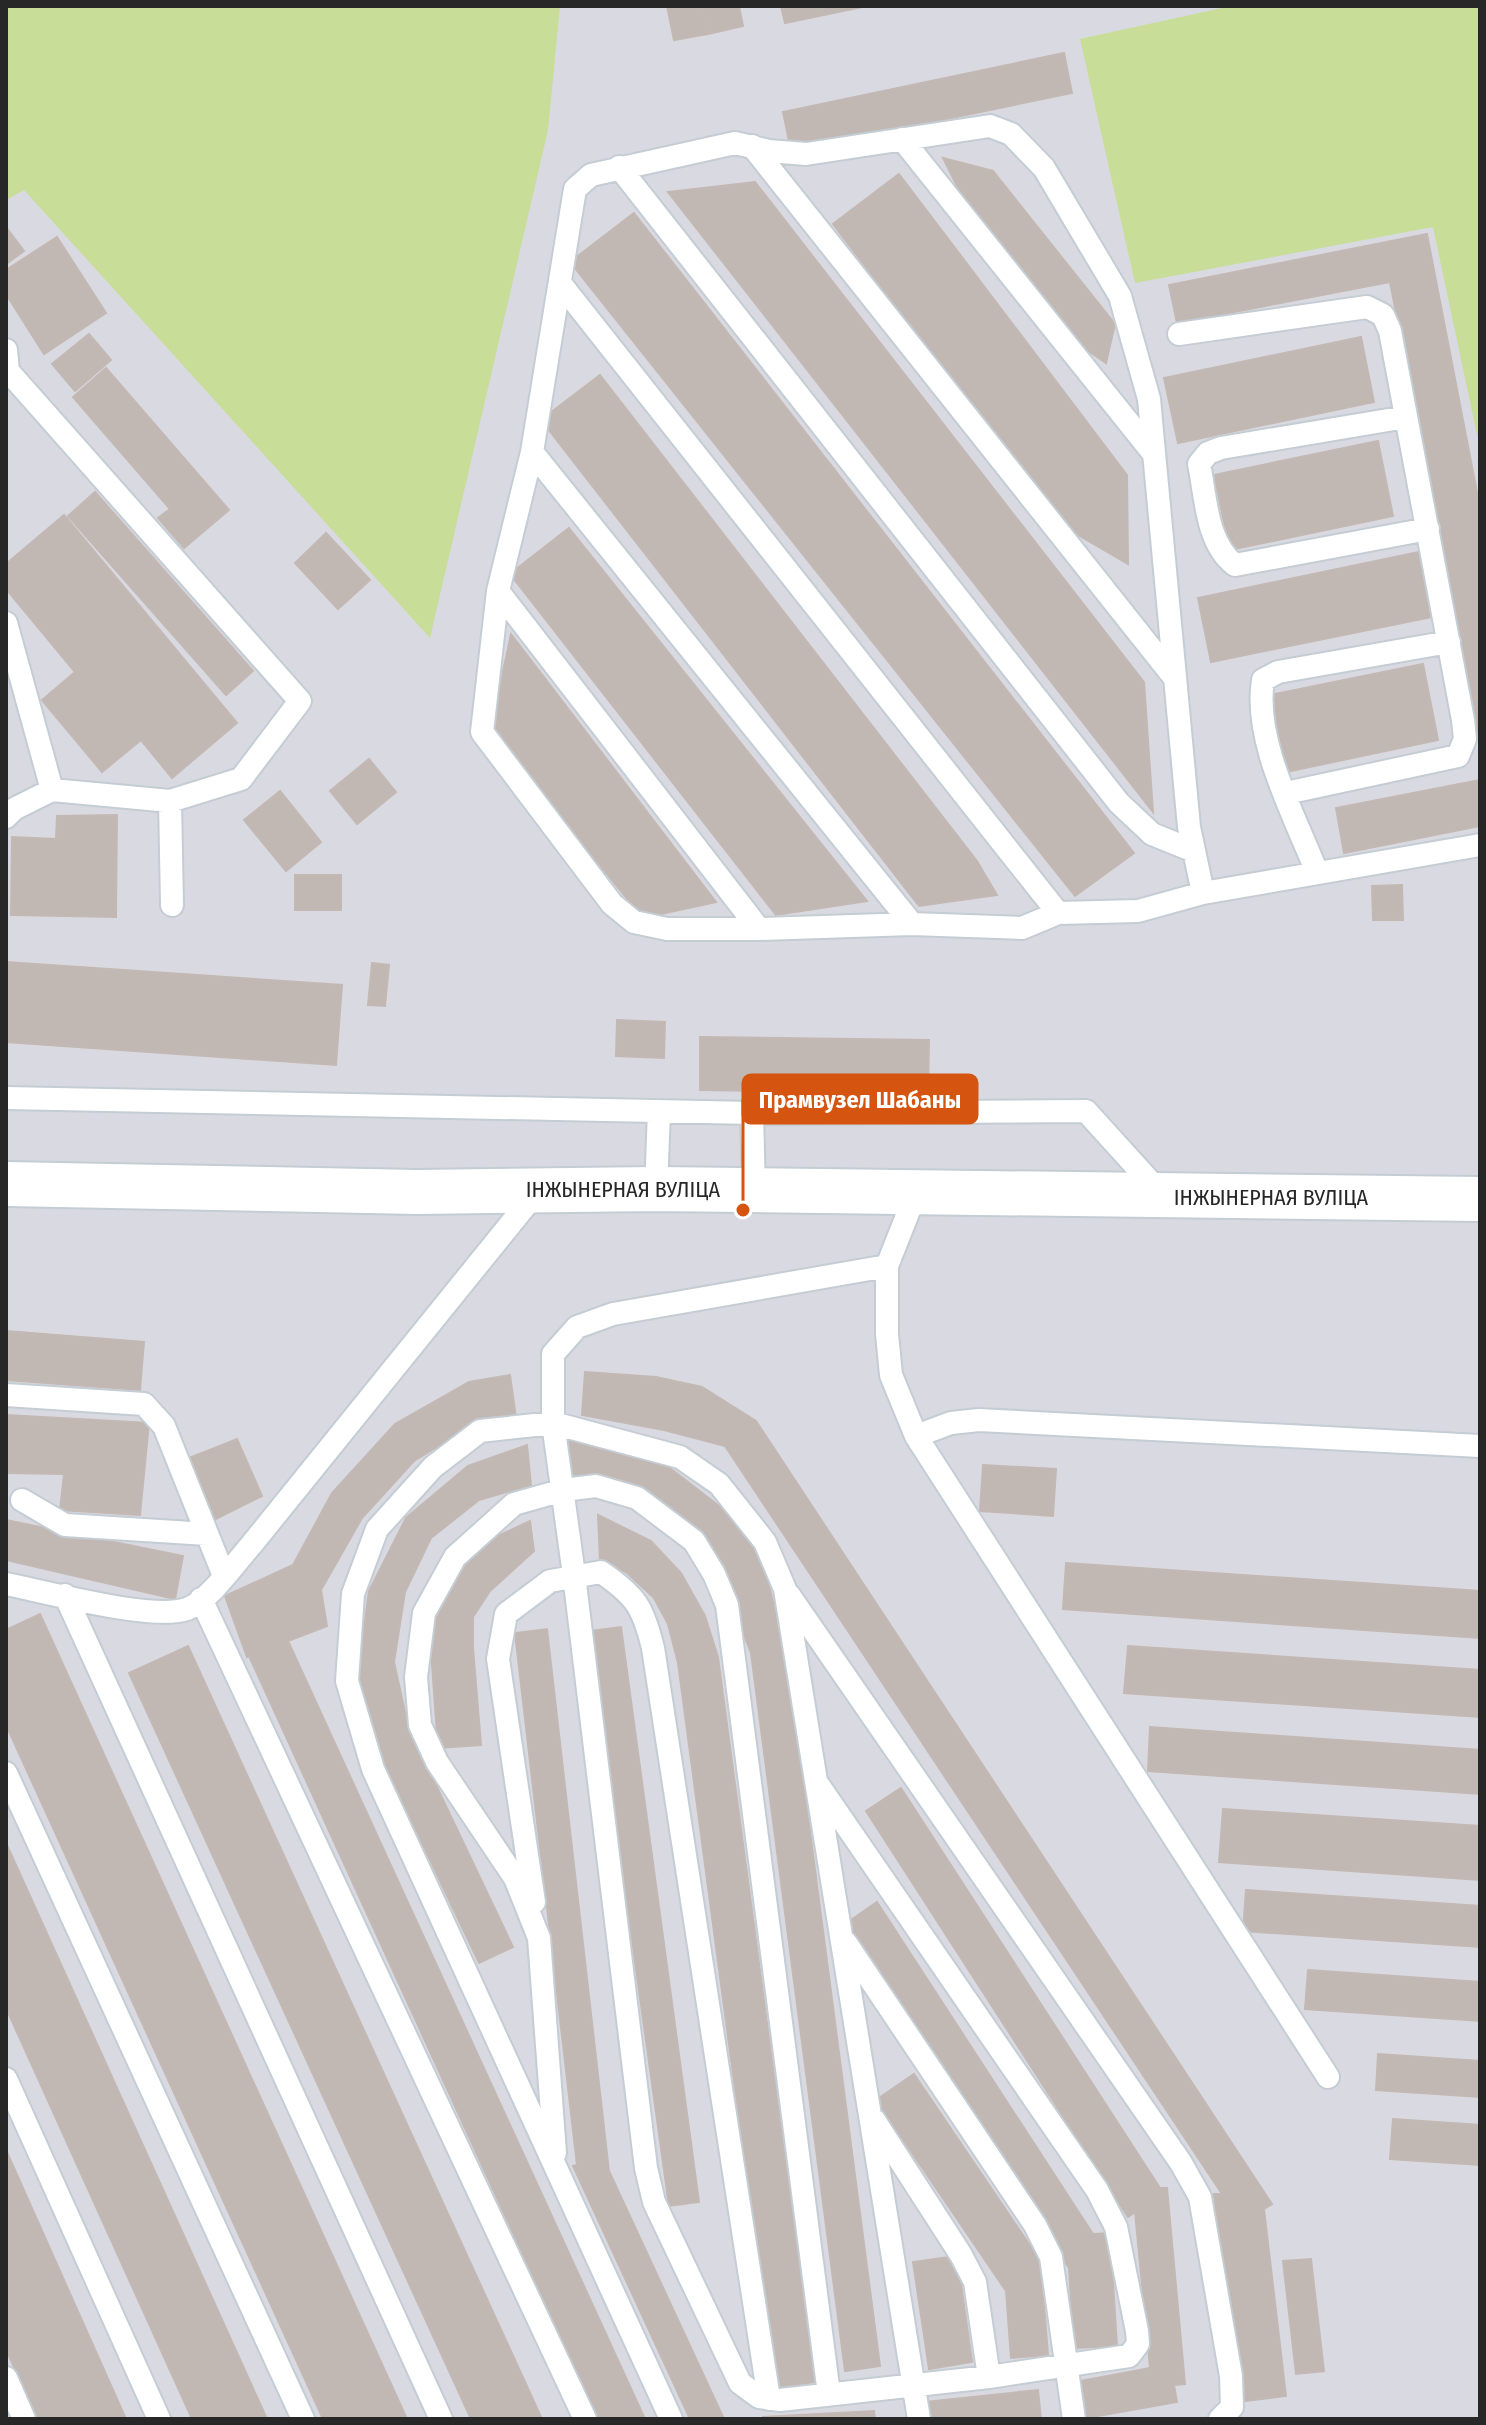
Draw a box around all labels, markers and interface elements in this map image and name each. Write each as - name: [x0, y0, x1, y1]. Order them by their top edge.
- callout: Прамвузел Шабаны: [743, 1075, 977, 1123]
- text: Прамвузел Шабаны: [759, 1086, 961, 1114]
- street label: ІНЖЫНЕРНАЯ ВУЛІЦА: [526, 1176, 721, 1203]
- street label: ІНЖЫНЕРНАЯ ВУЛІЦА: [1174, 1184, 1369, 1211]

